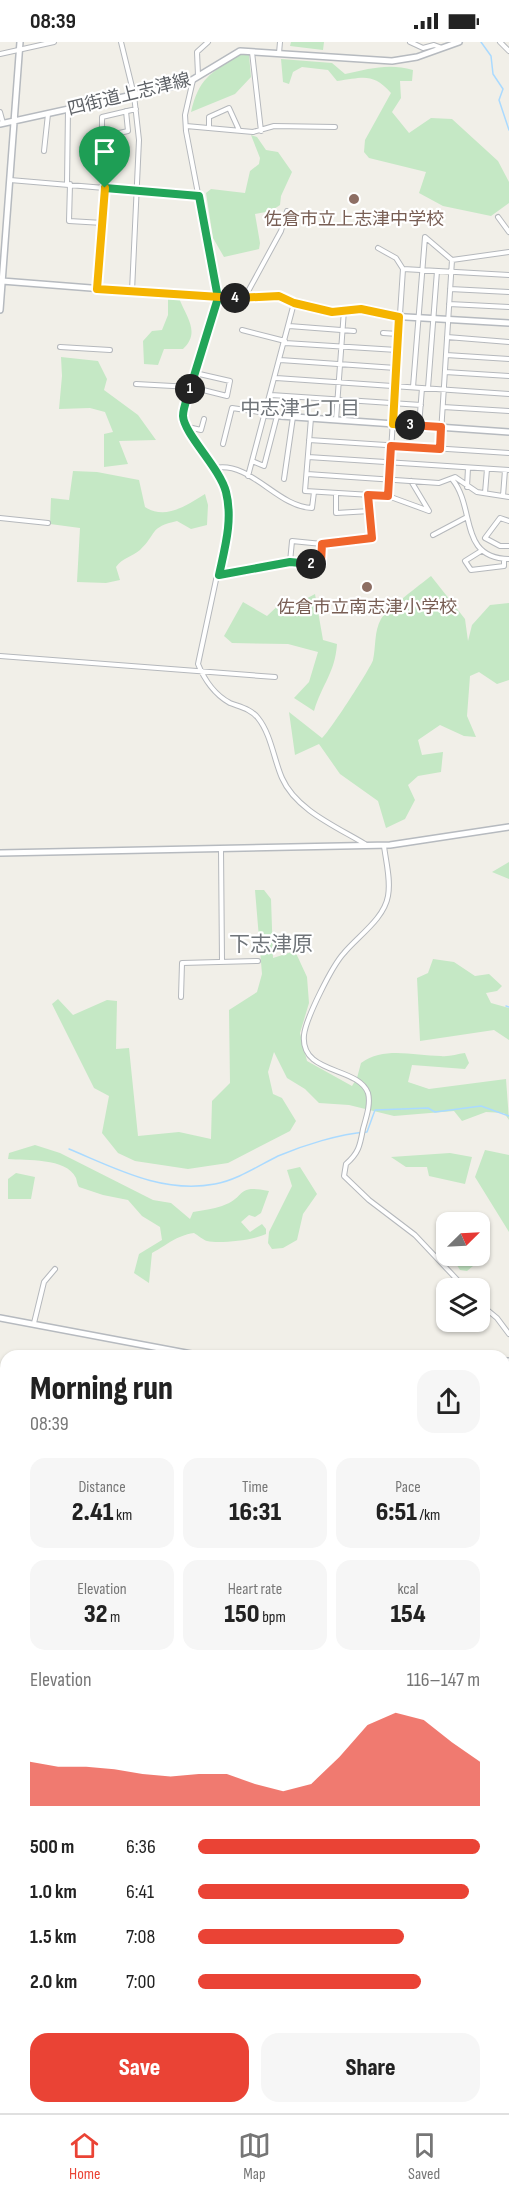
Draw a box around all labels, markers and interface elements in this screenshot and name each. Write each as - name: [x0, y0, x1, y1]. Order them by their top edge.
- text: 08:39: [30, 8, 76, 35]
- street label: 四街道上志津線: [65, 69, 193, 120]
- pin: [79, 126, 130, 188]
- icon: arrive: [88, 135, 121, 168]
- marker: 佐倉市立上志津中学校: [347, 192, 361, 206]
- place label: 佐倉市立上志津中学校: [264, 209, 444, 230]
- pin: 4: [220, 283, 250, 313]
- text: 4: [231, 288, 239, 307]
- pin: 1: [175, 374, 205, 404]
- text: 1: [187, 379, 193, 398]
- district label: 中志津七丁目: [240, 397, 360, 421]
- pin: 3: [395, 410, 425, 440]
- text: 3: [406, 415, 414, 434]
- pin: 2: [296, 549, 326, 579]
- text: 2: [307, 554, 315, 573]
- marker: 佐倉市立南志津小学校: [360, 580, 374, 594]
- place label: 佐倉市立南志津小学校: [277, 597, 457, 618]
- district label: 下志津原: [229, 932, 313, 957]
- north arrow: [436, 1212, 490, 1266]
- map controls: [436, 1212, 490, 1332]
- button: layers: [436, 1278, 490, 1332]
- text: Morning run: [30, 1369, 173, 1409]
- button: share: [417, 1370, 480, 1433]
- text: 08:39: [30, 1412, 69, 1436]
- text: Distance: [78, 1478, 126, 1497]
- text: Time: [242, 1478, 268, 1497]
- text: Pace: [395, 1478, 421, 1497]
- text: 2.41: [72, 1497, 113, 1528]
- text: 16:31: [229, 1497, 281, 1528]
- text: 6:51: [376, 1497, 417, 1528]
- text: km: [113, 1506, 132, 1525]
- text: /km: [417, 1506, 440, 1525]
- text: Elevation: [77, 1580, 127, 1599]
- text: Heart rate: [228, 1580, 282, 1599]
- text: kcal: [397, 1580, 419, 1599]
- text: 32: [84, 1599, 107, 1630]
- text: 150: [224, 1599, 260, 1630]
- text: 154: [390, 1599, 426, 1630]
- text: m: [107, 1608, 120, 1627]
- text: bpm: [260, 1608, 286, 1627]
- text: Elevation: [30, 1668, 92, 1692]
- text: 116–147 m: [407, 1668, 480, 1692]
- text: 500 m: [30, 1835, 74, 1859]
- text: 6:36: [126, 1835, 156, 1859]
- text: 1.0 km: [30, 1880, 77, 1904]
- text: 6:41: [126, 1880, 154, 1904]
- text: 1.5 km: [30, 1925, 76, 1949]
- text: 7:08: [126, 1925, 155, 1949]
- text: 2.0 km: [30, 1970, 77, 1994]
- text: 7:00: [126, 1970, 155, 1994]
- button: Save: [30, 2033, 249, 2102]
- button: Share: [261, 2033, 480, 2102]
- tab: Home: [68, 2129, 101, 2184]
- tab: Map: [238, 2129, 271, 2184]
- tab: Saved: [408, 2129, 441, 2184]

